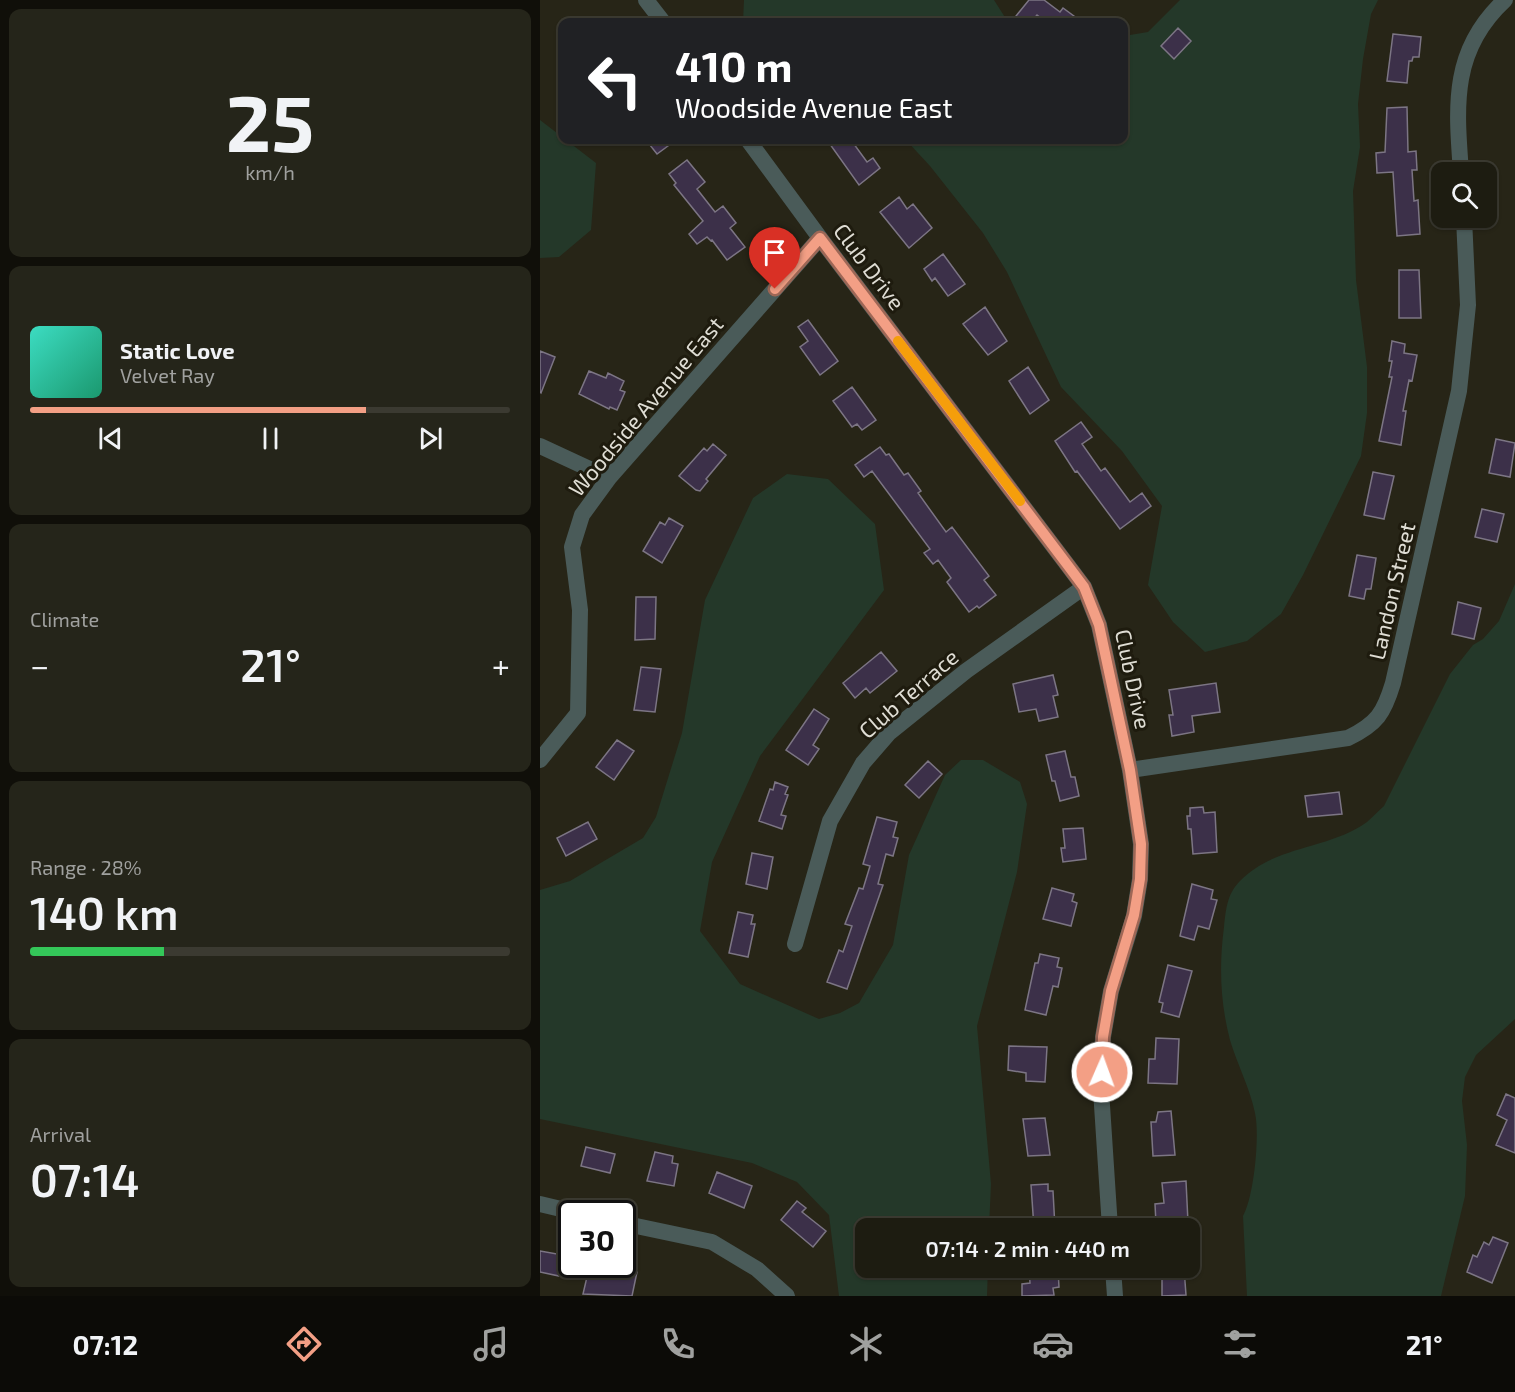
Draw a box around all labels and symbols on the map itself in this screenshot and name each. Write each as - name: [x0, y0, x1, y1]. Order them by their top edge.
- street label: Club Drive: [829, 218, 911, 314]
- pin: [749, 227, 800, 289]
- street label: Woodside Avenue East: [562, 311, 728, 501]
- street label: Landon Street: [1363, 520, 1419, 662]
- street label: Club Drive: [1111, 627, 1157, 731]
- street label: Club Terrace: [853, 643, 963, 743]
- position arrow: [1070, 1040, 1134, 1104]
- speed limit sign: 30: [558, 1200, 636, 1278]

